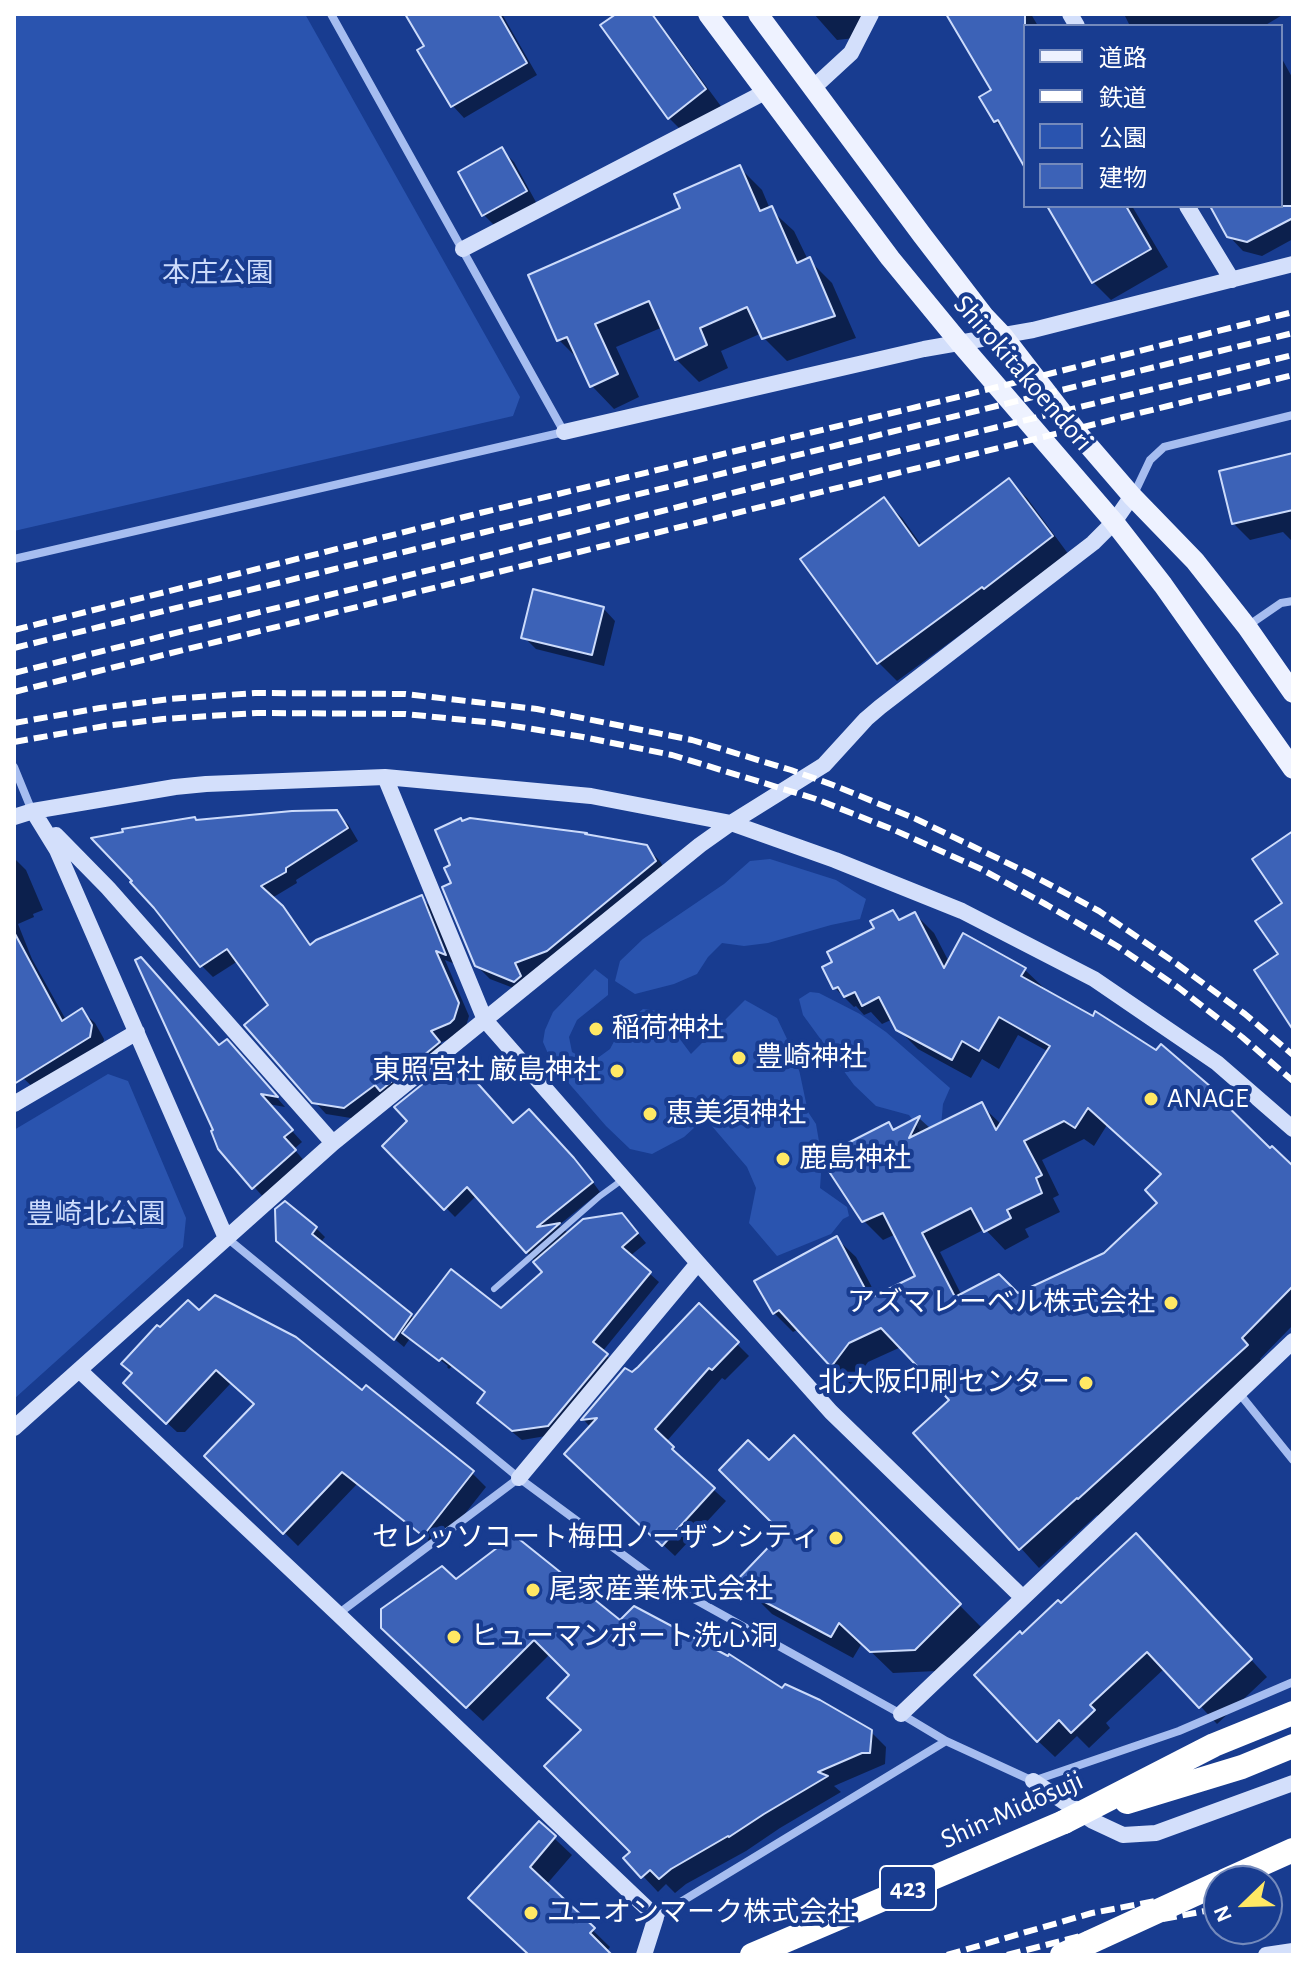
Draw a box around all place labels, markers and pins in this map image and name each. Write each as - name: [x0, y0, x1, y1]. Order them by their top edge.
- place label: 稲荷神社: [612, 1012, 724, 1046]
- marker: 稲荷神社: [587, 1020, 605, 1038]
- place label: 豊崎神社: [755, 1041, 867, 1075]
- marker: 豊崎神社: [730, 1049, 748, 1067]
- place label: 東照宮社 厳島神社: [372, 1054, 601, 1088]
- marker: 東照宮社 厳島神社: [608, 1062, 626, 1080]
- place label: ANAGE: [1167, 1082, 1248, 1116]
- marker: ANAGE: [1142, 1090, 1160, 1108]
- place label: 恵美須神社: [666, 1097, 806, 1131]
- marker: 恵美須神社: [641, 1105, 659, 1123]
- place label: 鹿島神社: [799, 1142, 911, 1176]
- marker: 鹿島神社: [774, 1150, 792, 1168]
- place label: アズマレーベル株式会社: [847, 1286, 1155, 1320]
- marker: アズマレーベル株式会社: [1162, 1294, 1180, 1312]
- place label: 北大阪印刷センター: [818, 1366, 1070, 1400]
- marker: 北大阪印刷センター: [1077, 1374, 1095, 1392]
- place label: セレッソコート梅田ノーザンシティ: [372, 1521, 820, 1555]
- marker: セレッソコート梅田ノーザンシティ: [827, 1529, 845, 1547]
- place label: 尾家産業株式会社: [549, 1573, 773, 1607]
- marker: 尾家産業株式会社: [524, 1581, 542, 1599]
- place label: ヒューマンポート洗心洞: [470, 1620, 778, 1654]
- marker: ヒューマンポート洗心洞: [445, 1628, 463, 1646]
- place label: ユニオンマーク株式会社: [547, 1896, 855, 1930]
- marker: ユニオンマーク株式会社: [522, 1904, 540, 1922]

